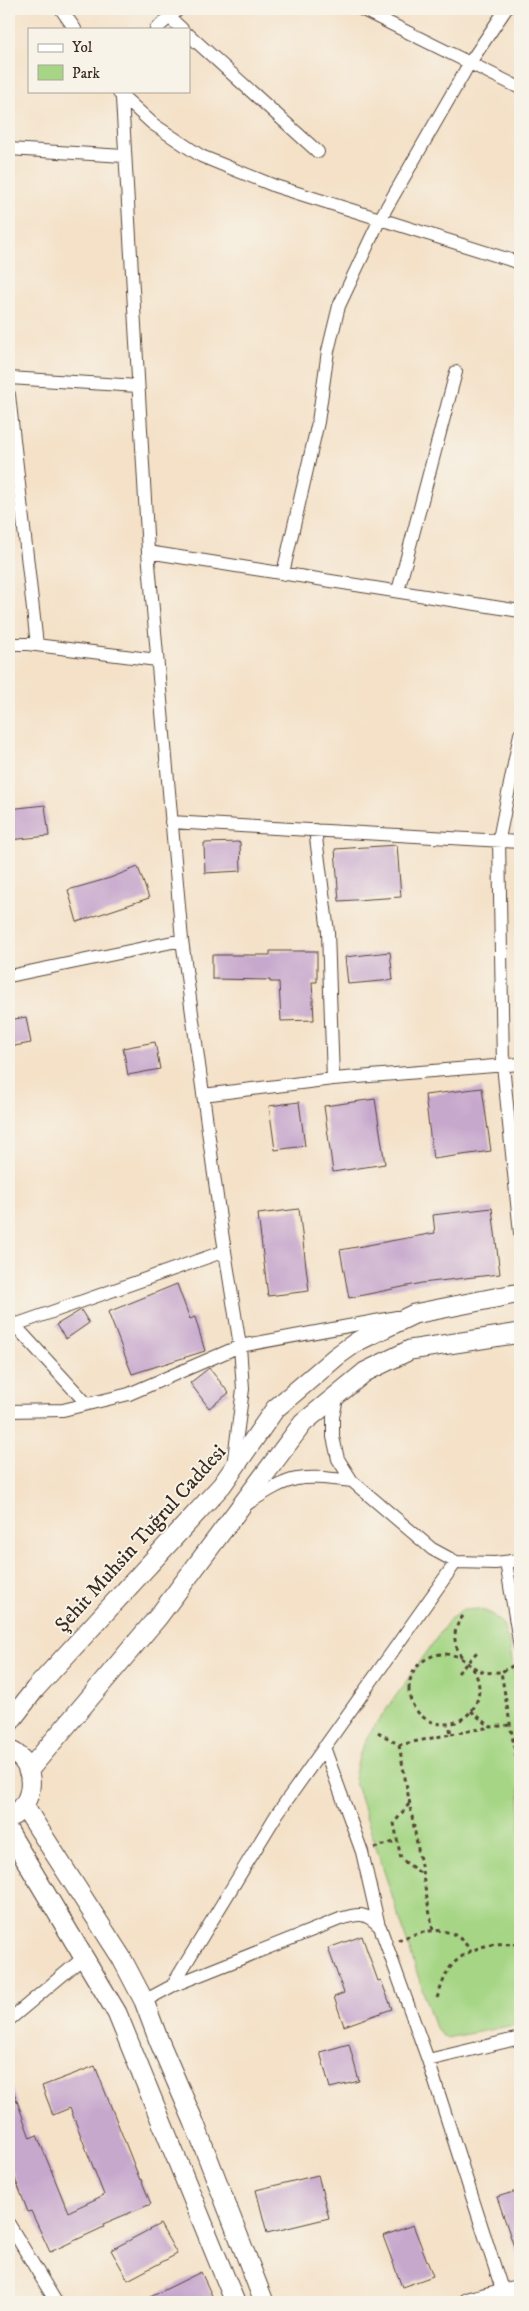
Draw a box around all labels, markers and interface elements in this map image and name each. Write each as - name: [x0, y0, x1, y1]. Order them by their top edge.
- legend: [28, 28, 190, 92]
- text: Yol: [72, 38, 93, 57]
- text: Park: [72, 64, 101, 83]
- street label: Şehit Muhsin Tuğrul Caddesi: [50, 1439, 232, 1638]

